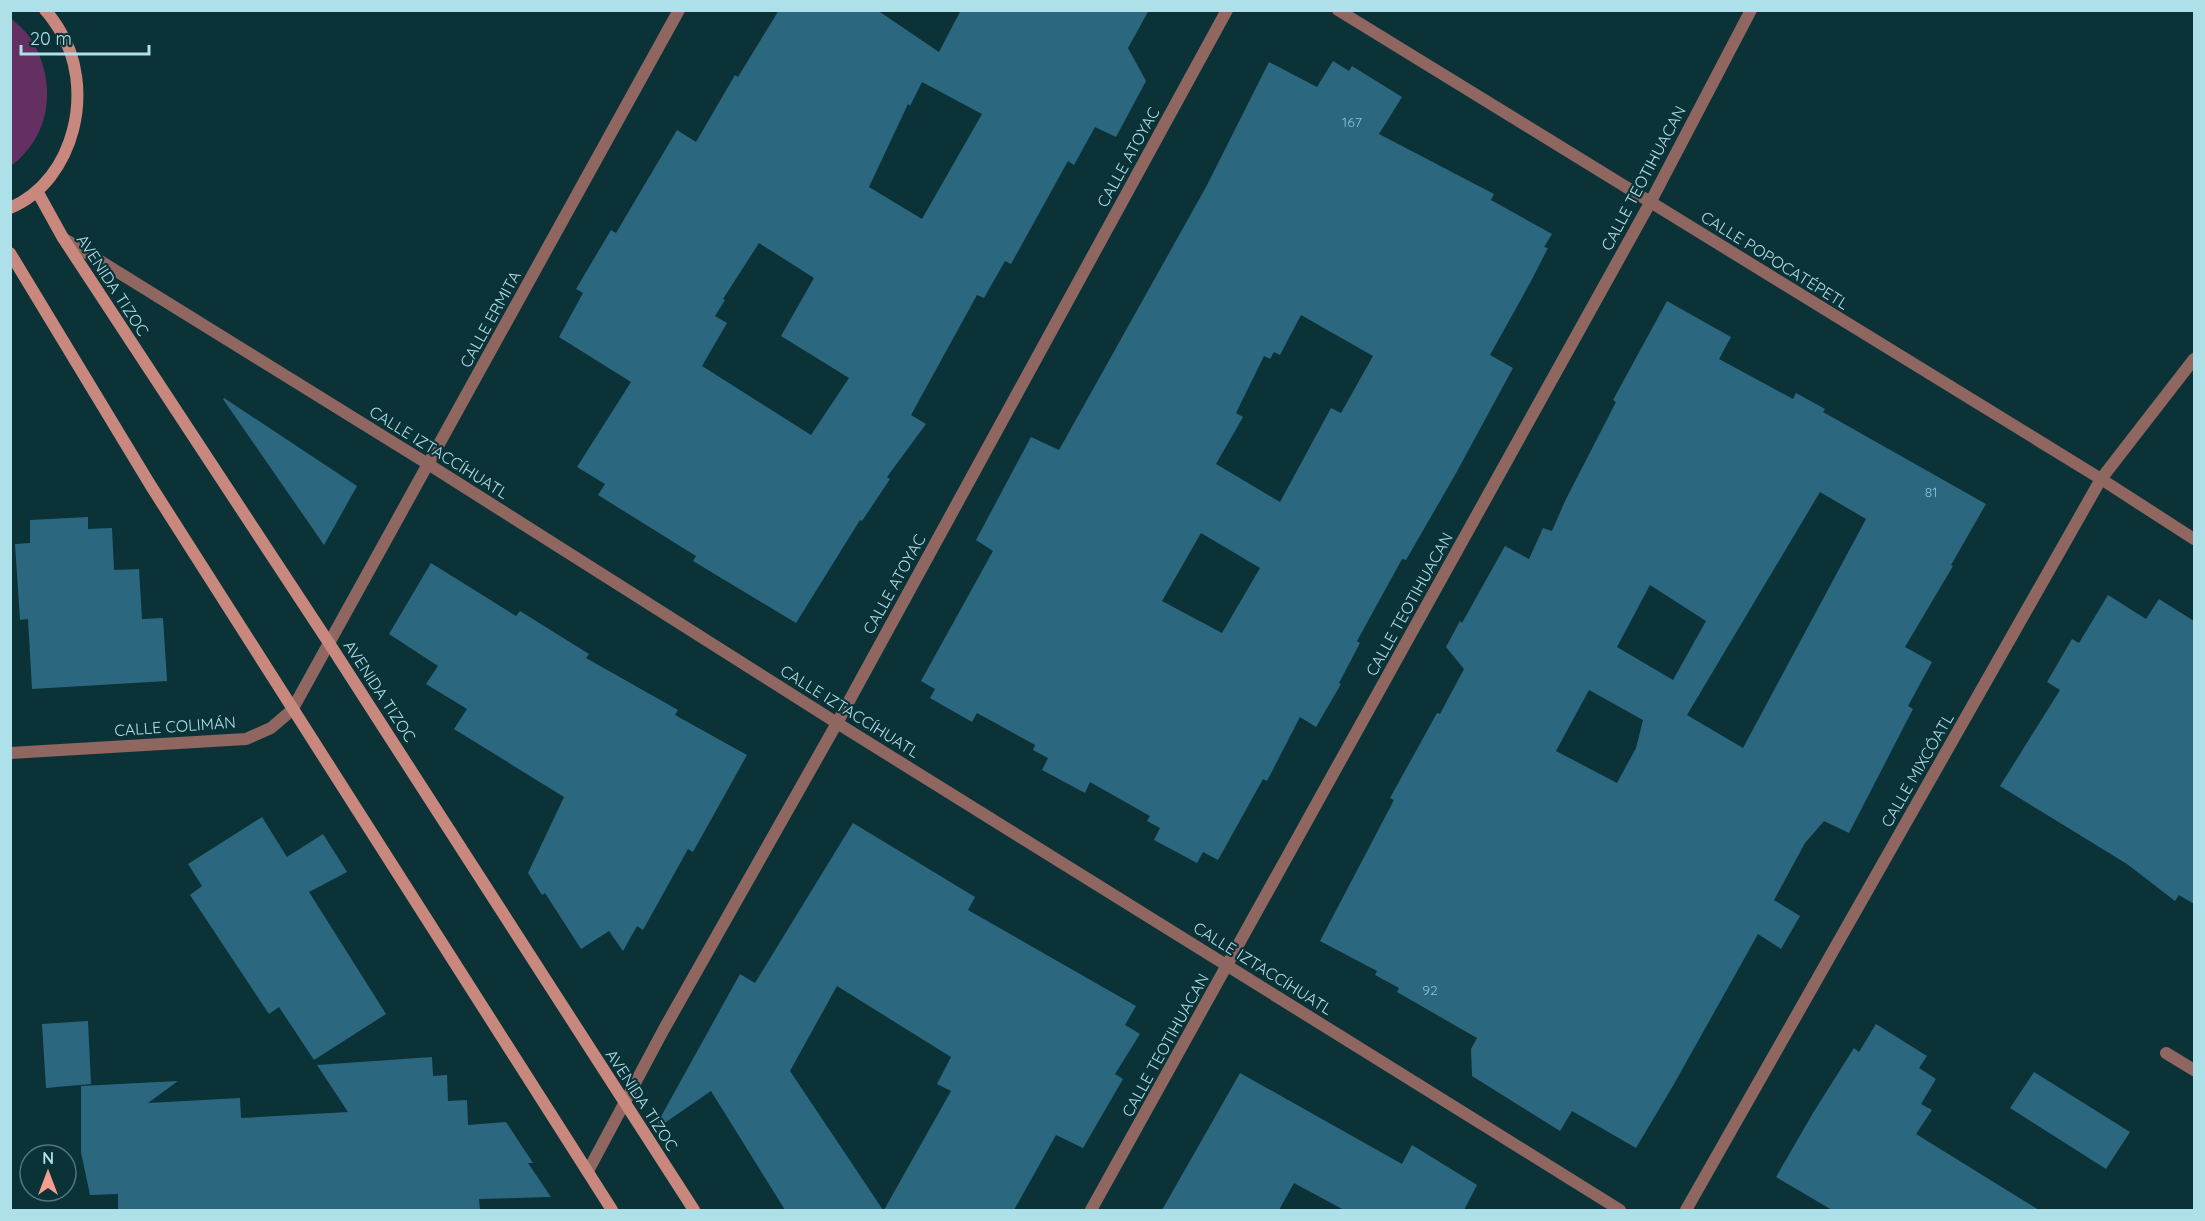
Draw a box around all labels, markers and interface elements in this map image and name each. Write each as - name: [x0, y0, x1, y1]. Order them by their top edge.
- scale bar: [21, 18, 148, 56]
- text: 20 m: [30, 27, 72, 50]
- street label: CALLE TEOTIHUACAN: [1596, 102, 1690, 254]
- street label: CALLE ATOYAC: [1092, 104, 1164, 210]
- house number: 167: [1342, 113, 1362, 131]
- street label: CALLE POPOCATÉPETL: [1697, 206, 1853, 314]
- street label: AVENIDA TIZOC: [73, 230, 153, 340]
- street label: CALLE ERMITA: [455, 267, 525, 371]
- street label: CALLE IZTACCÍHUATL: [366, 401, 513, 503]
- house number: 81: [1925, 483, 1937, 501]
- street label: CALLE TEOTIHUACAN: [1361, 529, 1457, 679]
- street label: CALLE ATOYAC: [858, 531, 930, 637]
- street label: AVENIDA TIZOC: [340, 636, 420, 746]
- street label: CALLE IZTACCÍHUATL: [777, 660, 924, 762]
- street label: CALLE MIXCÓATL: [1876, 709, 1958, 831]
- street label: CALLE COLIMÁN: [114, 712, 236, 740]
- street label: CALLE IZTACCÍHUATL: [1190, 917, 1337, 1019]
- street label: CALLE TEOTIHUACAN: [1117, 970, 1213, 1120]
- house number: 92: [1422, 981, 1438, 999]
- street label: AVENIDA TIZOC: [602, 1045, 682, 1155]
- north arrow: [18, 1143, 78, 1203]
- text: N: [42, 1148, 54, 1168]

